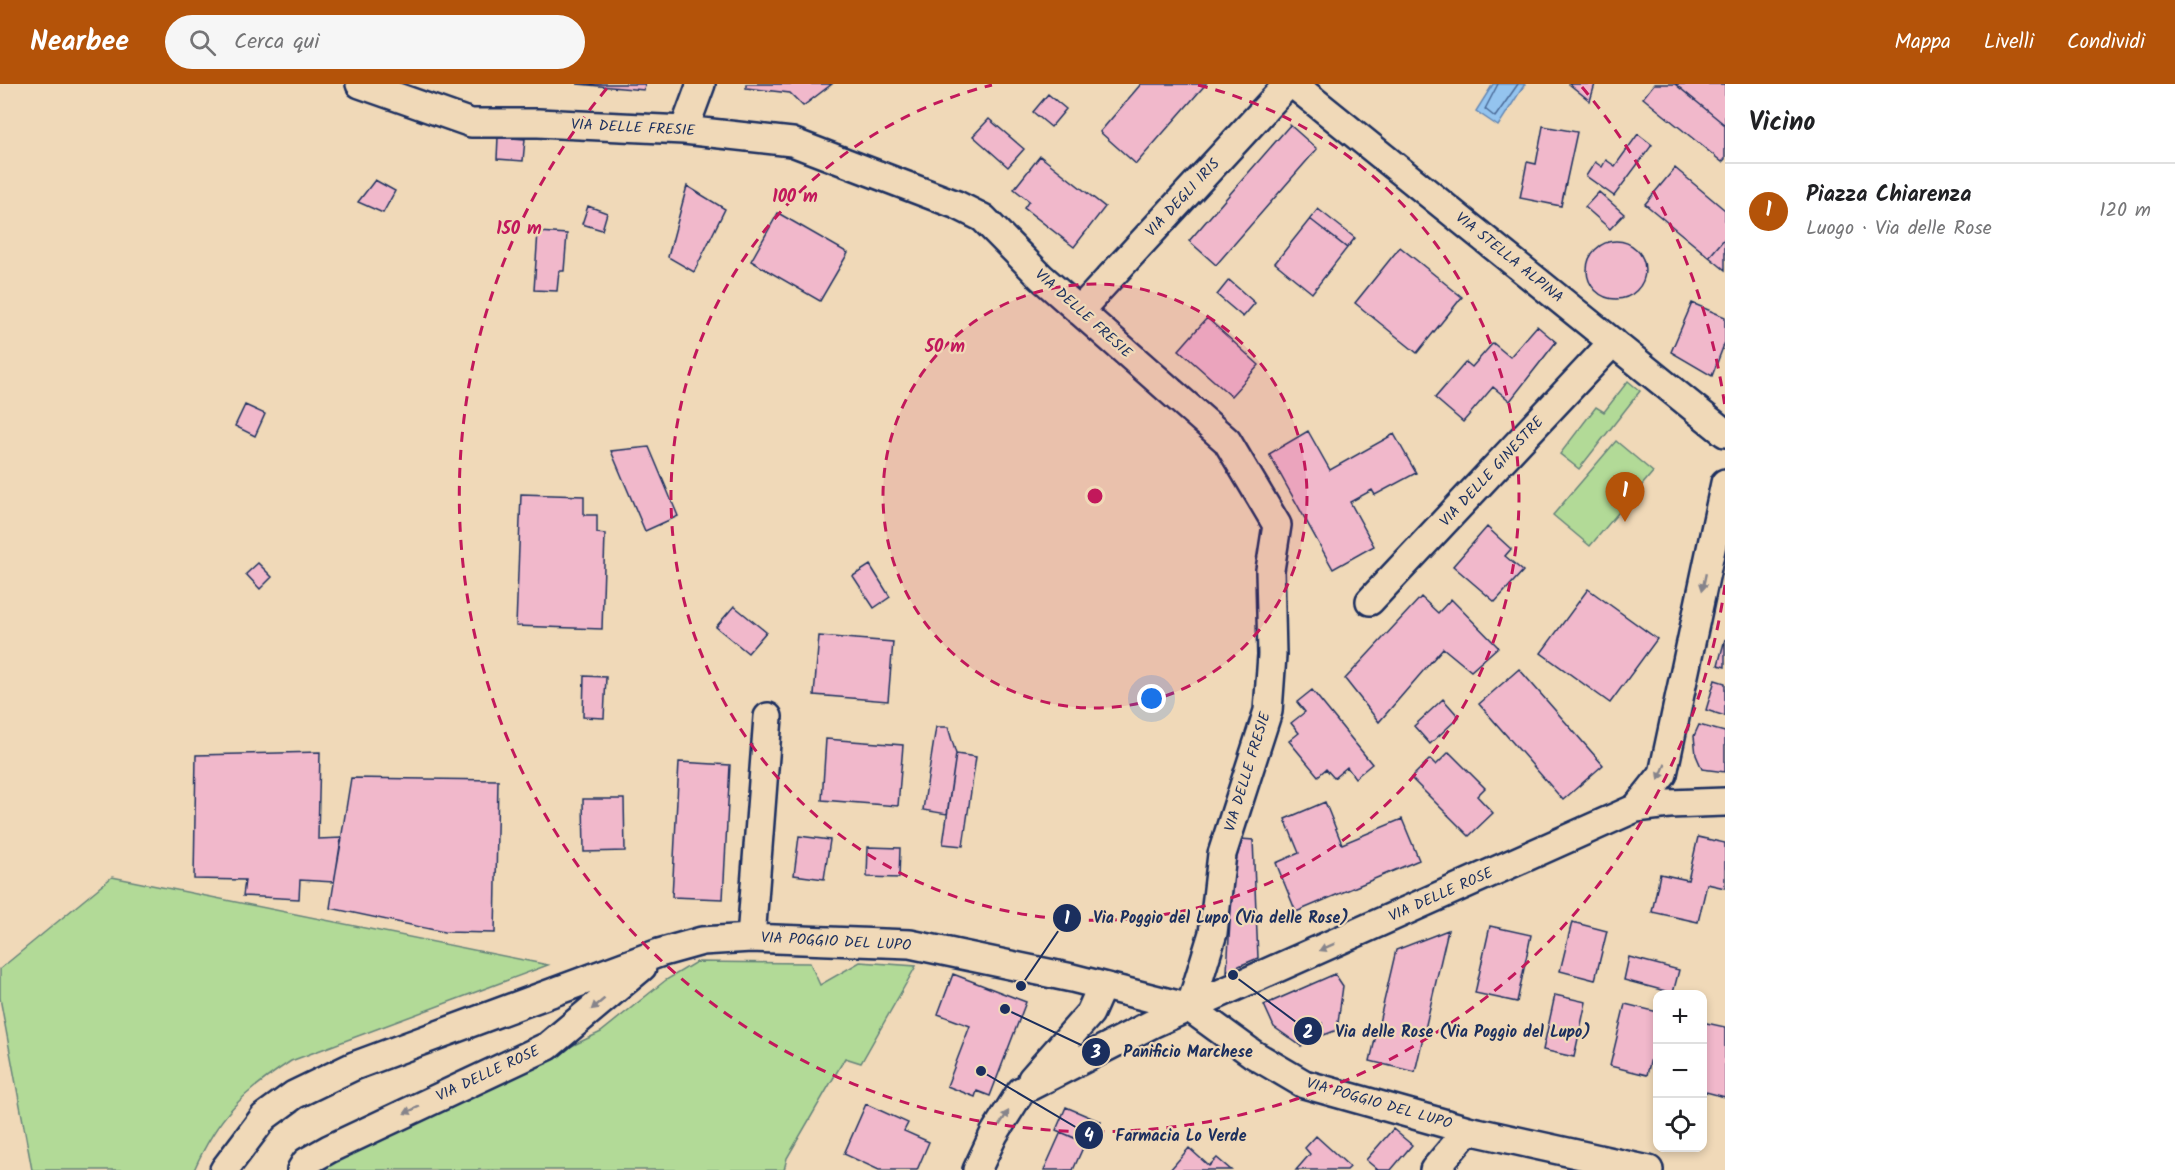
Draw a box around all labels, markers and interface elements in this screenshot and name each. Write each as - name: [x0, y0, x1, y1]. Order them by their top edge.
- search box: [165, 15, 585, 69]
- text: Nearbee: [30, 20, 129, 65]
- text: Cerca qui: [234, 25, 320, 60]
- icon: search: [186, 26, 219, 59]
- text: Mappa: [1894, 26, 1951, 59]
- text: Livelli: [1984, 26, 2034, 59]
- text: Condividi: [2067, 26, 2145, 59]
- text: Vicino: [1749, 102, 1815, 144]
- street label: VIA DELLE FRESIE: [570, 113, 697, 143]
- street label: VIA DEGLI IRIS: [1140, 153, 1226, 243]
- text: Piazza Chiarenza: [1806, 178, 1971, 213]
- text: 100 m: [772, 183, 818, 212]
- text: 1: [1765, 195, 1772, 227]
- text: 120 m: [2099, 195, 2151, 227]
- street label: VIA STELLA ALPINA: [1450, 207, 1568, 309]
- text: Luogo · Via delle Rose: [1806, 213, 1992, 245]
- text: 150 m: [496, 215, 542, 244]
- street label: VIA DELLE FRESIE: [1029, 264, 1138, 365]
- text: 50 m: [924, 333, 965, 362]
- street label: VIA DELLE GINESTRE: [1434, 410, 1551, 533]
- pin: 1: [1606, 472, 1644, 522]
- centre of rings: [1085, 486, 1105, 506]
- one-way arrow: [1699, 572, 1708, 591]
- your location: [1137, 684, 1166, 713]
- street label: VIA DELLE FRESIE: [1218, 708, 1278, 835]
- one-way arrow: [1657, 763, 1667, 781]
- street label: VIA DELLE ROSE: [1385, 861, 1498, 929]
- callout: Via Poggio del Lupo (Via delle Rose): [1052, 901, 1361, 935]
- text: 1: [1064, 905, 1070, 934]
- text: Via Poggio del Lupo (Via delle Rose): [1093, 906, 1349, 931]
- street label: VIA POGGIO DEL LUPO: [760, 926, 912, 958]
- one-way arrow: [1318, 942, 1336, 952]
- map controls: [1653, 990, 1707, 1152]
- button: +: [1653, 990, 1707, 1044]
- one-way arrow: [591, 997, 606, 1010]
- callout: Via delle Rose (Via Poggio del Lupo): [1293, 1014, 1603, 1048]
- text: 2: [1303, 1019, 1313, 1048]
- text: Via delle Rose (Via Poggio del Lupo): [1335, 1020, 1591, 1045]
- callout: Panificio Marchese: [1081, 1035, 1265, 1069]
- street label: VIA DELLE ROSE: [432, 1039, 545, 1109]
- text: 3: [1090, 1039, 1101, 1068]
- text: Panificio Marchese: [1123, 1040, 1253, 1065]
- button: −: [1653, 1044, 1707, 1098]
- street label: VIA POGGIO DEL LUPO: [1303, 1072, 1455, 1136]
- button: locate: [1653, 1098, 1707, 1152]
- one-way arrow: [404, 1106, 421, 1115]
- one-way arrow: [998, 1110, 1009, 1126]
- callout: Farmacia Lo Verde: [1074, 1118, 1259, 1152]
- text: 4: [1084, 1122, 1094, 1151]
- text: Farmacia Lo Verde: [1116, 1124, 1247, 1149]

